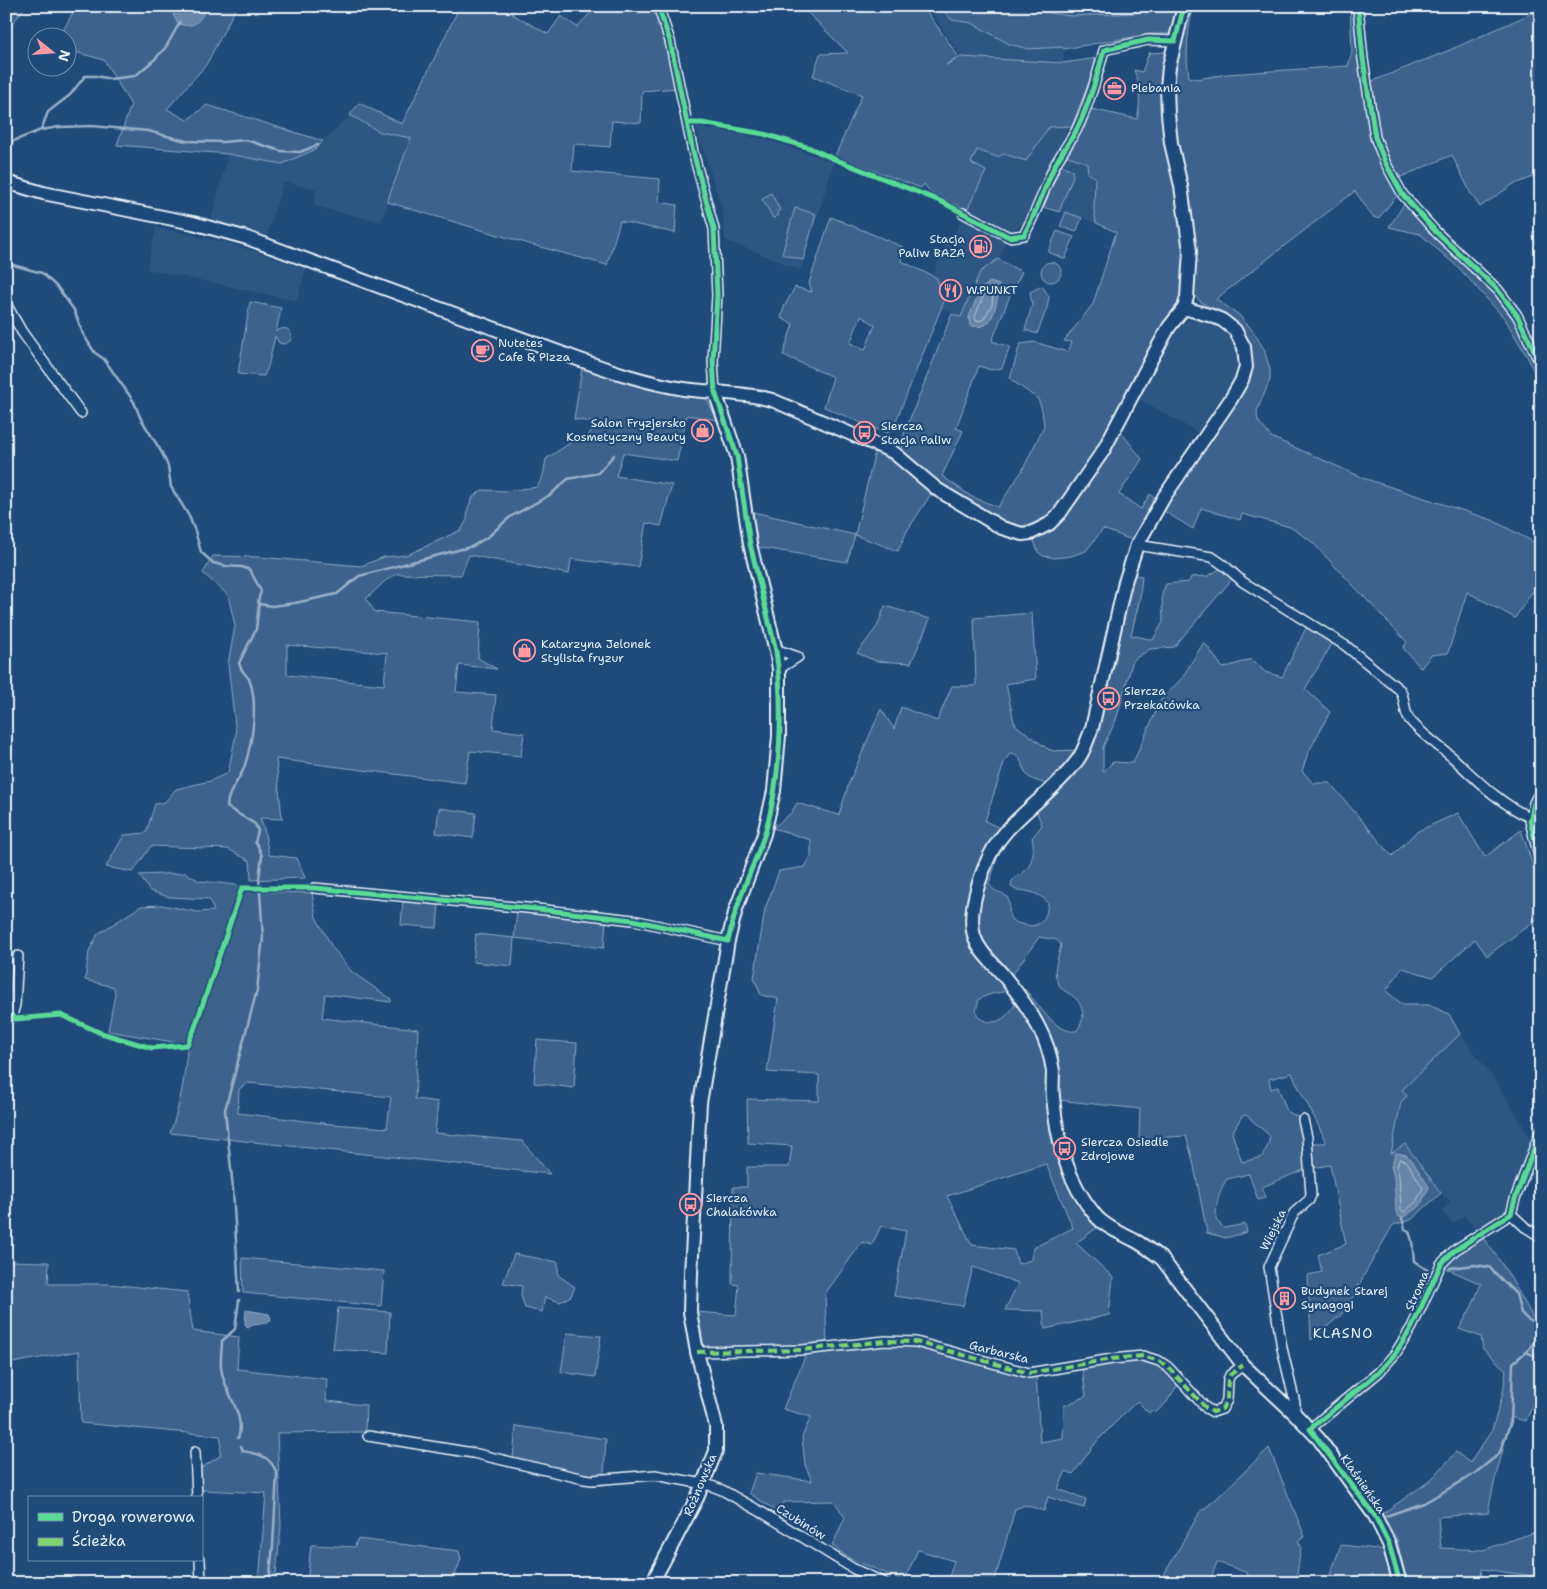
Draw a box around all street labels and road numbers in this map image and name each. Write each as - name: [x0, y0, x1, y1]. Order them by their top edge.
- street label: Wiejska: [1256, 1206, 1290, 1253]
- street label: Stroma: [1401, 1268, 1433, 1313]
- street label: Garbarska: [968, 1337, 1031, 1367]
- street label: Rożnowska: [680, 1451, 721, 1519]
- street label: Klaśnieńska: [1337, 1451, 1389, 1517]
- street label: Czubinów: [773, 1500, 829, 1544]

